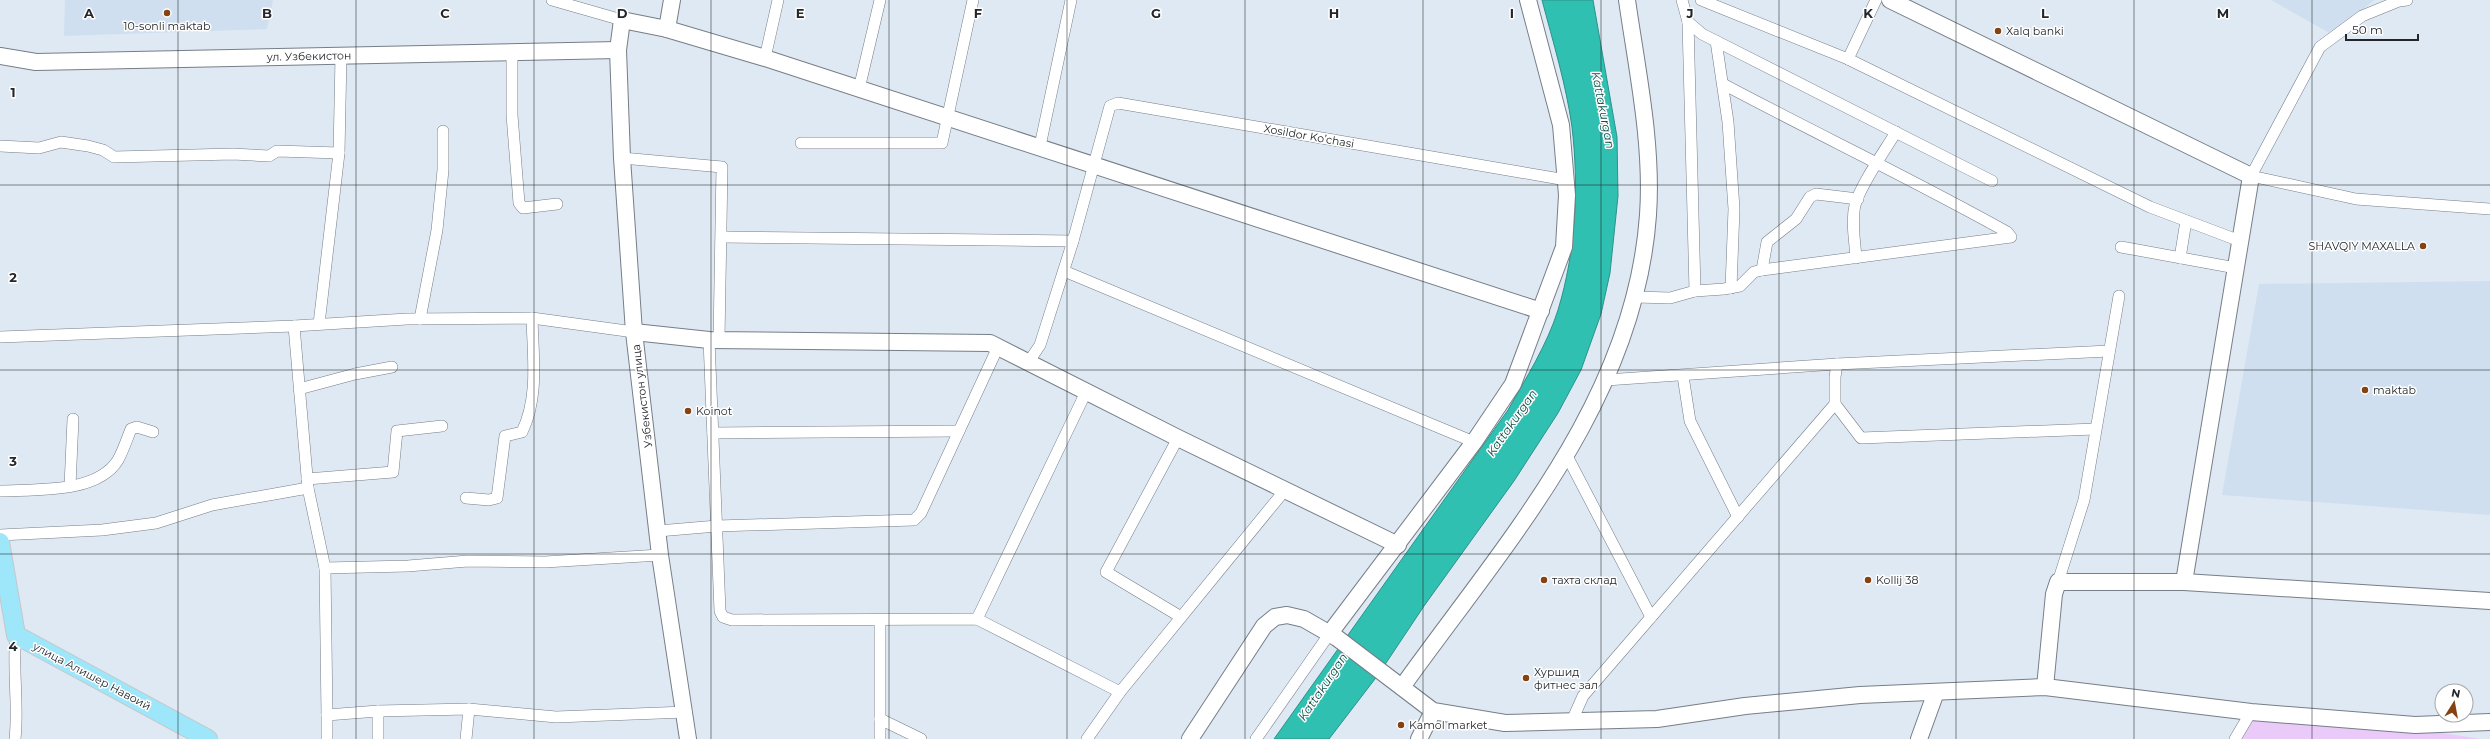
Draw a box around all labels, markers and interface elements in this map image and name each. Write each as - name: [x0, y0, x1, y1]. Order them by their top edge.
- text: A: [83, 5, 95, 21]
- text: B: [262, 5, 272, 21]
- text: C: [440, 5, 450, 21]
- text: D: [617, 5, 628, 21]
- text: E: [796, 5, 805, 21]
- text: F: [974, 5, 982, 21]
- text: G: [1151, 5, 1161, 21]
- text: H: [1329, 5, 1339, 21]
- text: I: [1510, 5, 1514, 21]
- text: J: [1685, 5, 1694, 21]
- text: K: [1863, 5, 1873, 21]
- text: L: [2041, 5, 2049, 21]
- text: M: [2217, 5, 2229, 21]
- marker: 10-sonli maktab: [162, 8, 172, 18]
- scale bar: [2346, 16, 2418, 42]
- place label: 10-sonli maktab: [124, 19, 210, 33]
- text: 50 m: [2352, 22, 2383, 37]
- place label: Xalq banki: [2006, 24, 2064, 38]
- marker: Xalq banki: [1993, 26, 2003, 36]
- street label: ул. Узбекистон: [265, 48, 352, 64]
- water label: Kattakurgan: [1589, 70, 1618, 150]
- text: 1: [10, 84, 16, 100]
- street label: Xosildor Ko’chasi: [1263, 121, 1355, 151]
- place label: SHAVQIY MAXALLA: [2308, 239, 2415, 253]
- marker: SHAVQIY MAXALLA: [2418, 241, 2428, 251]
- text: 2: [9, 269, 17, 285]
- street label: Узбекистон улица: [629, 344, 655, 448]
- place label: maktab: [2373, 383, 2416, 397]
- marker: maktab: [2360, 385, 2370, 395]
- water label: Kattakurgan: [1483, 386, 1540, 459]
- place label: Koinot: [696, 404, 733, 418]
- marker: Koinot: [683, 406, 693, 416]
- text: 3: [8, 453, 17, 469]
- place label: тахта склад: [1552, 573, 1617, 587]
- place label: Kollij 38: [1876, 573, 1918, 587]
- marker: тахта склад: [1539, 575, 1549, 585]
- marker: Kollij 38: [1863, 575, 1873, 585]
- text: 4: [9, 638, 18, 654]
- street label: улица Алишер Навоий: [30, 638, 153, 713]
- water label: Kattakurgan: [1295, 650, 1351, 723]
- place label: Хуршид фитнес зал: [1534, 665, 1598, 692]
- marker: Хуршид фитнес зал: [1521, 673, 1531, 683]
- north arrow: [2434, 683, 2474, 723]
- text: N: [2450, 685, 2462, 701]
- place label: Kamol market: [1409, 718, 1488, 732]
- marker: Kamol market: [1396, 720, 1406, 730]

